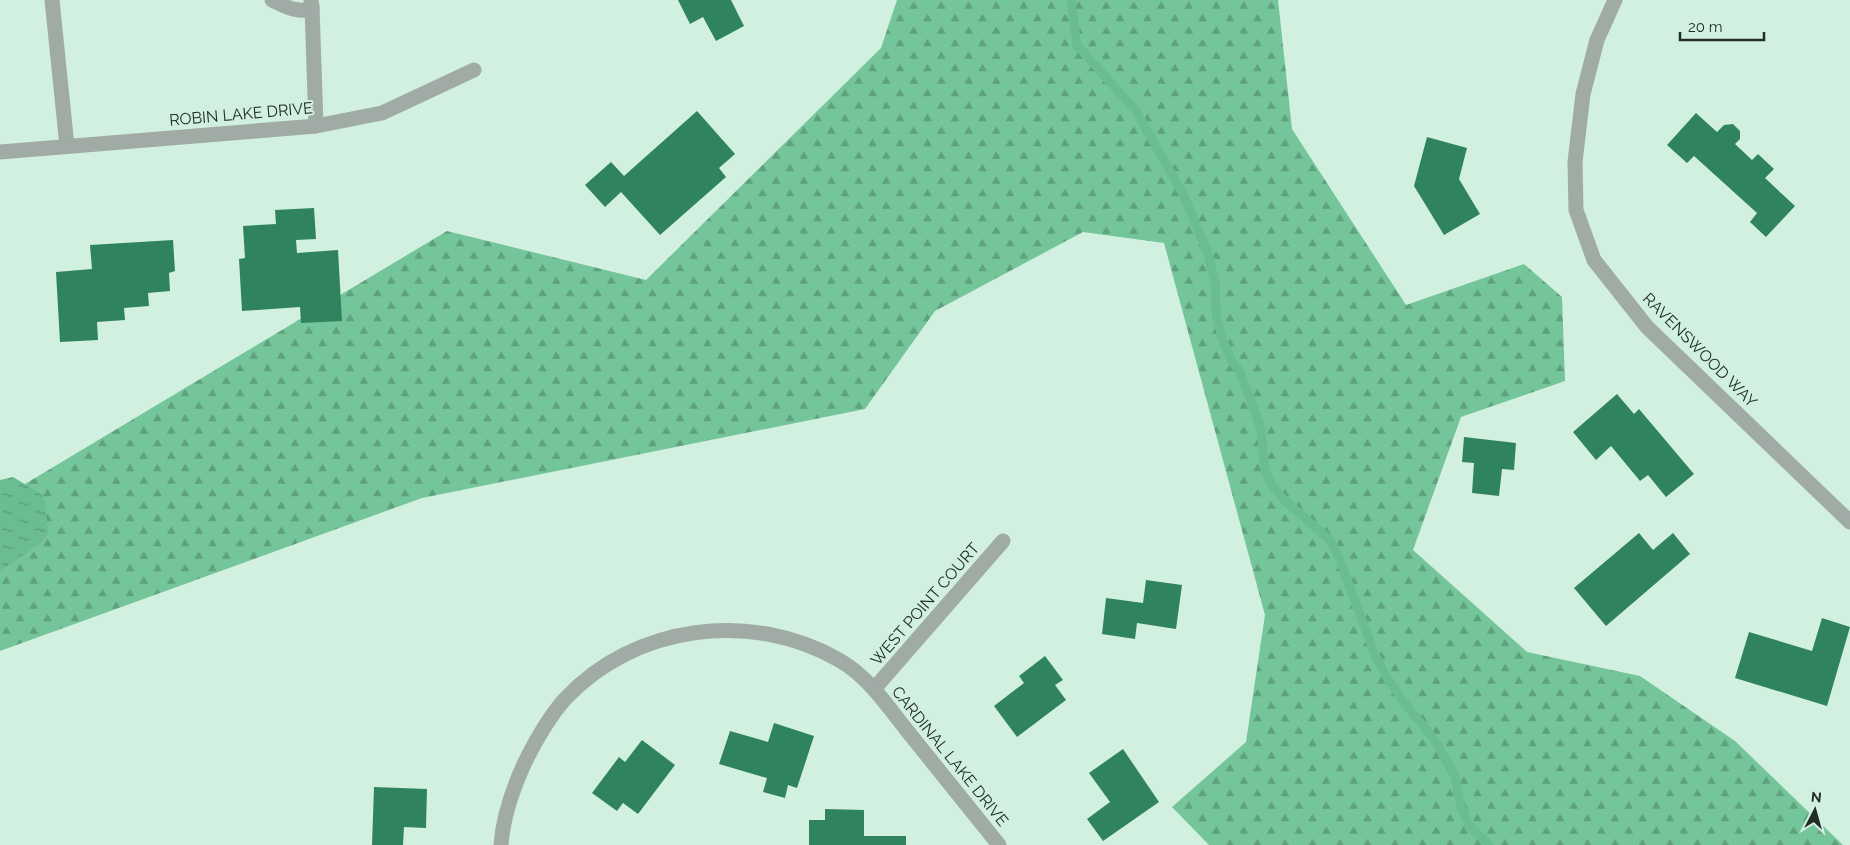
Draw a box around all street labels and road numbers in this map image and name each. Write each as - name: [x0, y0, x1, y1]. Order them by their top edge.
- street label: ROBIN LAKE DRIVE: [168, 98, 314, 130]
- street label: RAVENSWOOD WAY: [1639, 289, 1761, 411]
- street label: WEST POINT COURT: [867, 539, 984, 669]
- street label: CARDINAL LAKE DRIVE: [888, 682, 1012, 830]

